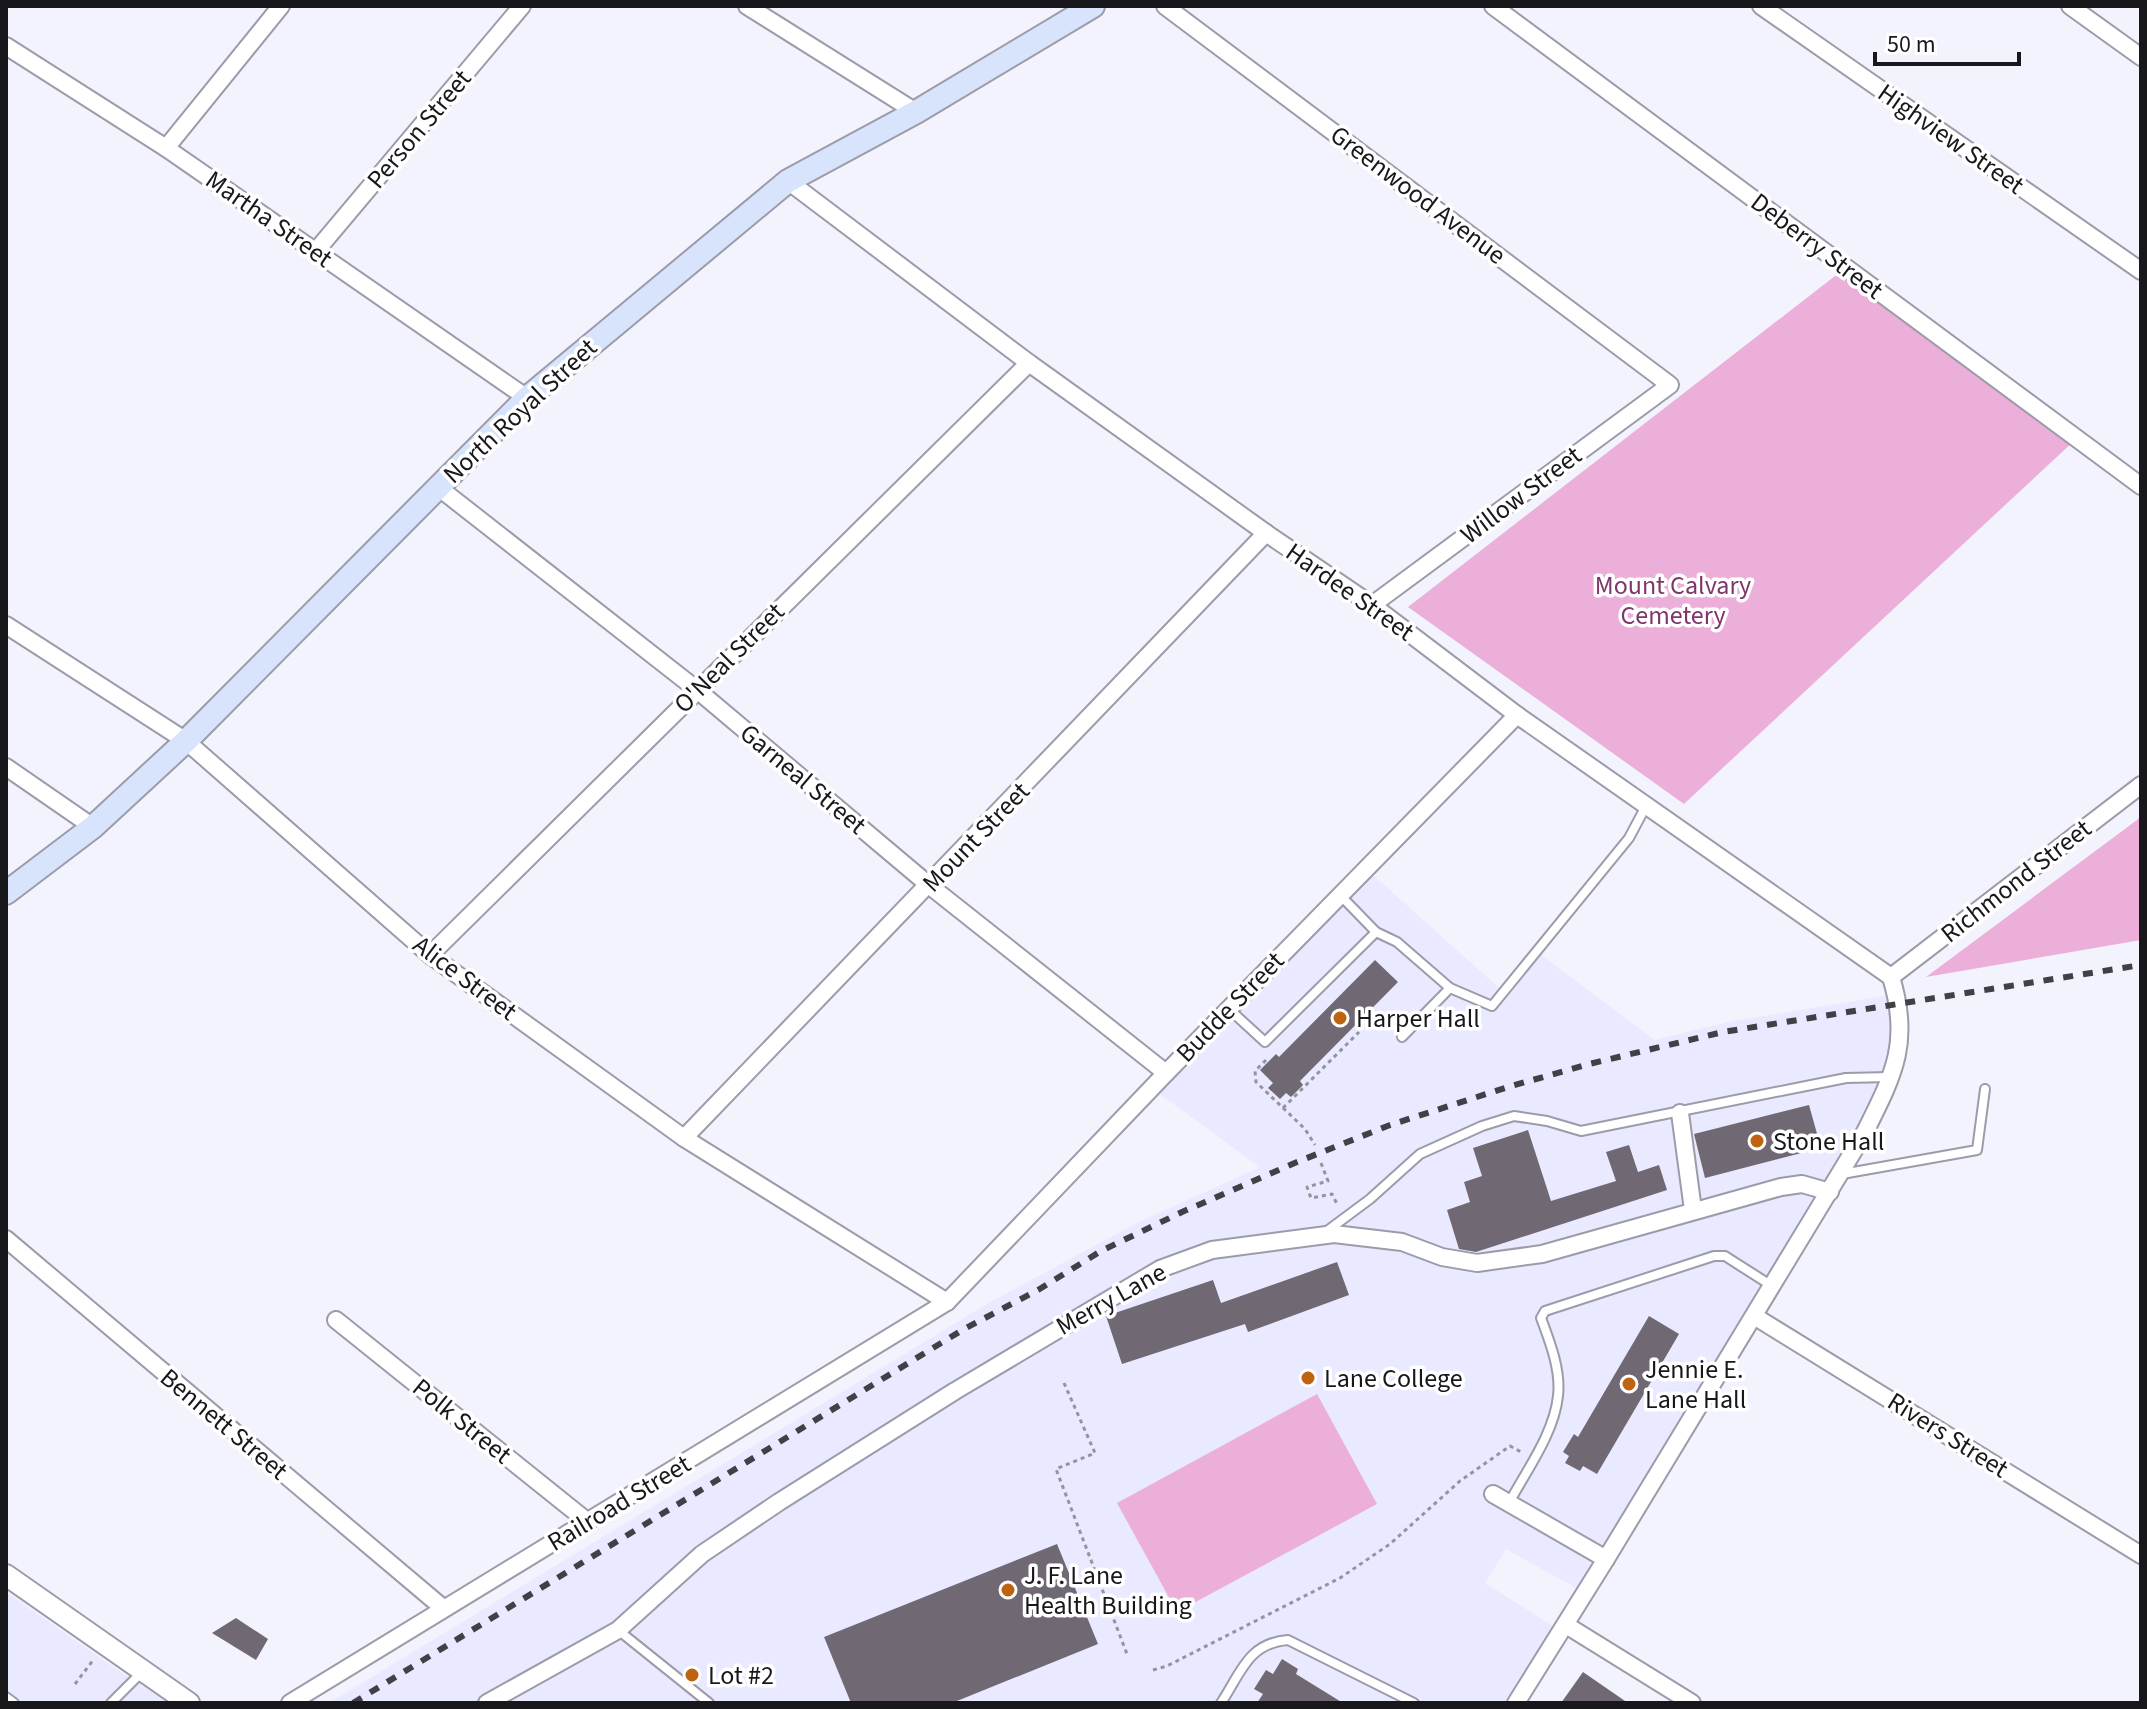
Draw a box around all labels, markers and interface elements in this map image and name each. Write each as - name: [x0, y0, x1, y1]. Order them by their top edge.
- scale bar: [1875, 16, 2019, 66]
- text: 50 m: [1887, 27, 1936, 62]
- street label: Person Street: [358, 61, 480, 197]
- street label: Highview Street: [1870, 75, 2032, 203]
- street label: Greenwood Avenue: [1322, 117, 1514, 273]
- street label: Martha Street: [198, 162, 340, 277]
- street label: Deberry Street: [1743, 184, 1891, 308]
- street label: North Royal Street: [435, 330, 605, 492]
- street label: Willow Street: [1453, 437, 1589, 553]
- street label: Hardee Street: [1278, 534, 1422, 650]
- park label: Mount Calvary Cemetery: [1595, 567, 1751, 634]
- street label: O'Neal Street: [665, 594, 793, 722]
- street label: Garneal Street: [732, 715, 874, 843]
- street label: Mount Street: [914, 773, 1038, 900]
- street label: Richmond Street: [1933, 810, 2099, 952]
- street label: Alice Street: [405, 927, 525, 1030]
- street label: Budde Street: [1168, 943, 1293, 1071]
- place label: Harper Hall: [1356, 1000, 1480, 1037]
- marker: Harper Hall: [1331, 1009, 1349, 1027]
- place label: Stone Hall: [1773, 1123, 1884, 1160]
- marker: Stone Hall: [1748, 1132, 1766, 1150]
- street label: Merry Lane: [1049, 1254, 1173, 1344]
- place label: Jennie E. Lane Hall: [1645, 1351, 1746, 1418]
- street label: Bennett Street: [152, 1359, 296, 1489]
- place label: Lane College: [1324, 1360, 1463, 1397]
- street label: Polk Street: [404, 1369, 520, 1473]
- marker: Lane College: [1299, 1369, 1317, 1387]
- marker: Jennie E. Lane Hall: [1620, 1375, 1638, 1393]
- street label: Rivers Street: [1880, 1383, 2016, 1487]
- street label: Railroad Street: [540, 1446, 698, 1560]
- place label: J. F. Lane Health Building: [1024, 1557, 1192, 1624]
- marker: J. F. Lane Health Building: [999, 1581, 1017, 1599]
- place label: Lot #2: [708, 1657, 774, 1694]
- marker: Lot #2: [683, 1666, 701, 1684]

